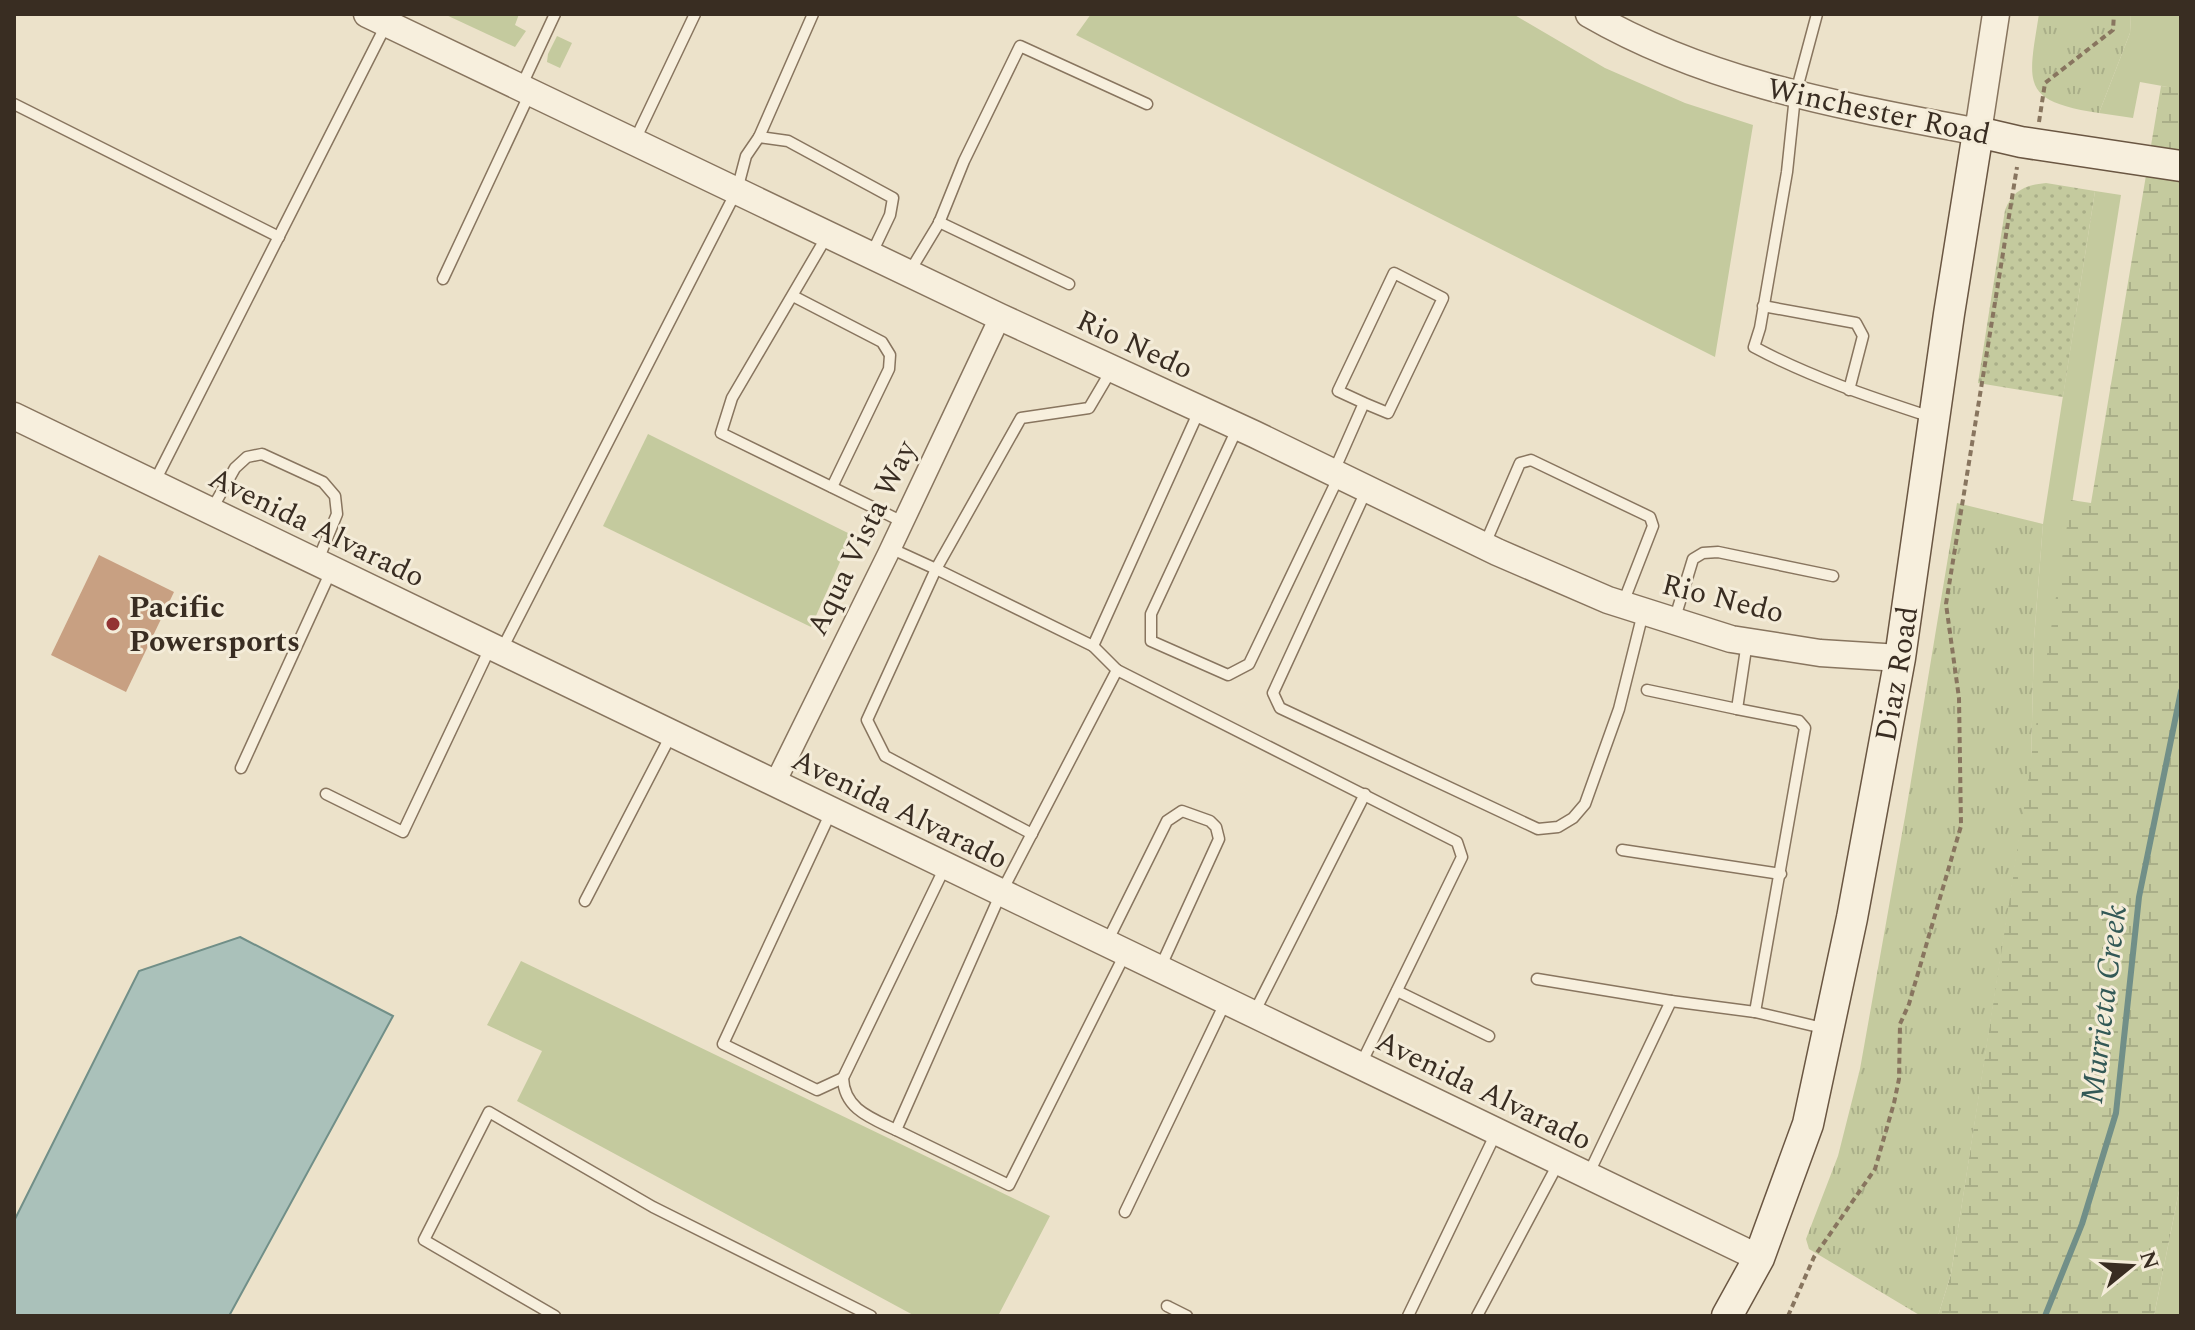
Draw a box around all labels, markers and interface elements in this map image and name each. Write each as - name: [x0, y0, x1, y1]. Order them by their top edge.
- street label: Winchester Road: [1763, 66, 1995, 158]
- street label: Rio Nedo: [1068, 298, 1201, 392]
- street label: Aqua Vista Way: [795, 431, 930, 644]
- street label: Avenida Alvarado: [201, 456, 433, 600]
- street label: Rio Nedo: [1657, 562, 1789, 636]
- place label: Pacific Powersports: [129, 585, 300, 665]
- street label: Diaz Road: [1863, 603, 1931, 745]
- marker: Pacific Powersports: [104, 615, 122, 633]
- street label: Avenida Alvarado: [784, 738, 1016, 882]
- water label: Murrieta Creek: [2068, 902, 2141, 1106]
- street label: Avenida Alvarado: [1368, 1019, 1600, 1163]
- north arrow: [2091, 1226, 2171, 1306]
- text: N: [2130, 1247, 2167, 1274]

